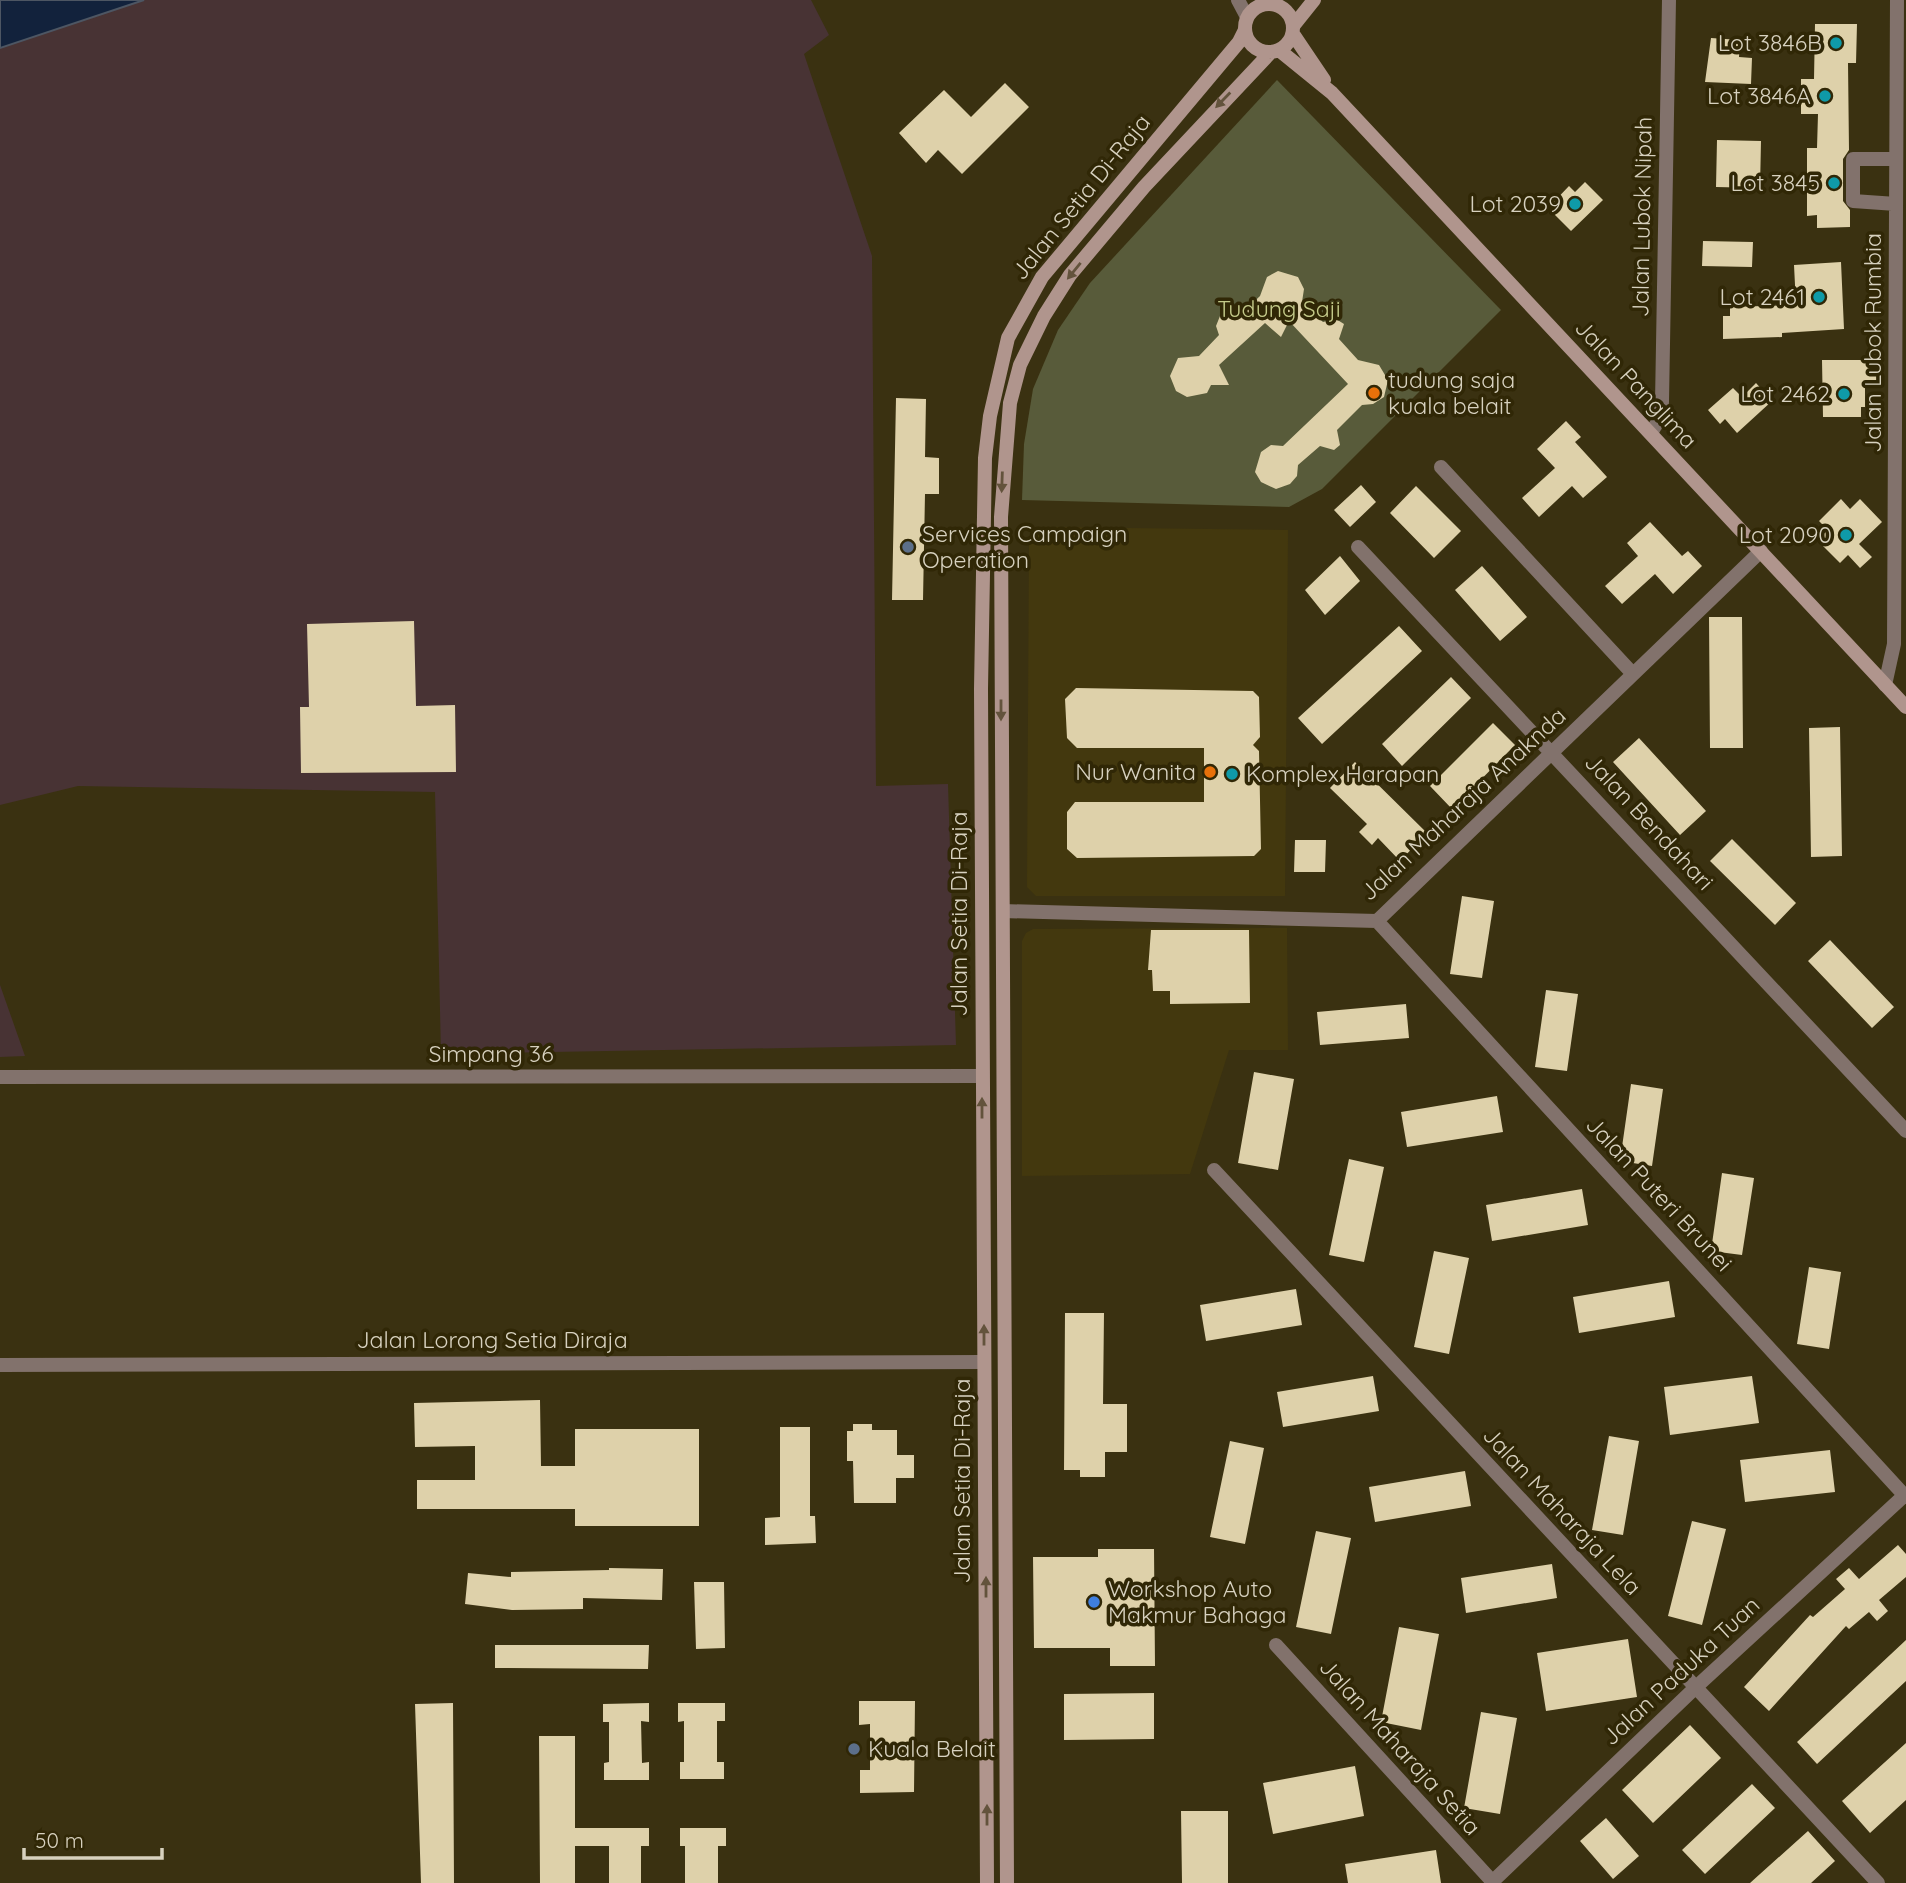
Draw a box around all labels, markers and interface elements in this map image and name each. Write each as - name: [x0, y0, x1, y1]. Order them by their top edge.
- place label: Lot 3846B: [1718, 28, 1822, 57]
- marker: Lot 3846B: [1828, 35, 1844, 51]
- place label: Lot 3846A: [1707, 81, 1811, 110]
- marker: Lot 3846A: [1817, 88, 1833, 104]
- one-way arrow: [1216, 91, 1232, 108]
- street label: Jalan Setia Di-Raja: [1005, 108, 1156, 285]
- street label: Jalan Lubok Nipah: [1625, 117, 1658, 317]
- place label: Lot 3845: [1730, 168, 1820, 197]
- marker: Lot 3845: [1826, 175, 1842, 191]
- place label: Lot 2039: [1469, 189, 1561, 218]
- marker: Lot 2039: [1567, 196, 1583, 212]
- street label: Jalan Lubok Rumbia: [1858, 233, 1887, 453]
- one-way arrow: [1066, 262, 1081, 280]
- place label: Lot 2461: [1720, 282, 1805, 311]
- marker: Lot 2461: [1811, 289, 1827, 305]
- park label: Tudung Saji: [1217, 294, 1341, 323]
- street label: Jalan Panglima: [1569, 313, 1704, 454]
- place label: tudung saja kuala belait: [1388, 365, 1515, 420]
- place label: Lot 2462: [1740, 379, 1830, 408]
- marker: tudung saja kuala belait: [1366, 385, 1382, 401]
- marker: Lot 2462: [1836, 386, 1852, 402]
- one-way arrow: [997, 472, 1008, 494]
- place label: Services Campaign Operation: [922, 519, 1127, 574]
- place label: Lot 2090: [1739, 520, 1832, 549]
- marker: Lot 2090: [1838, 527, 1854, 543]
- marker: Services Campaign Operation: [900, 539, 916, 555]
- one-way arrow: [996, 699, 1007, 721]
- street label: Jalan Maharaja Anaknda: [1354, 701, 1571, 906]
- street label: Jalan Bendahari: [1579, 747, 1720, 896]
- place label: Nur Wanita: [1075, 757, 1196, 786]
- place label: Komplex Harapan: [1246, 759, 1439, 788]
- marker: Nur Wanita: [1202, 764, 1218, 780]
- marker: Komplex Harapan: [1224, 766, 1240, 782]
- street label: Jalan Setia Di-Raja: [944, 812, 973, 1016]
- street label: Simpang 36: [428, 1039, 554, 1068]
- one-way arrow: [977, 1097, 988, 1119]
- street label: Jalan Puteri Brunei: [1580, 1110, 1739, 1277]
- one-way arrow: [978, 1324, 990, 1346]
- street label: Jalan Lorong Setia Diraja: [356, 1325, 628, 1354]
- street label: Jalan Setia Di-Raja: [947, 1379, 976, 1583]
- street label: Jalan Maharaja Lela: [1477, 1421, 1648, 1601]
- place label: Workshop Auto Makmur Bahaga: [1108, 1574, 1287, 1629]
- one-way arrow: [980, 1576, 992, 1598]
- street label: Jalan Paduka Tuan: [1596, 1590, 1765, 1751]
- marker: Workshop Auto Makmur Bahaga: [1086, 1594, 1102, 1610]
- street label: Jalan Maharaja Setia: [1314, 1652, 1487, 1841]
- place label: Kuala Belait: [868, 1734, 996, 1763]
- marker: Kuala Belait: [846, 1741, 862, 1757]
- one-way arrow: [981, 1804, 993, 1826]
- scale bar: [24, 1816, 163, 1860]
- text: 50 m: [35, 1827, 84, 1853]

